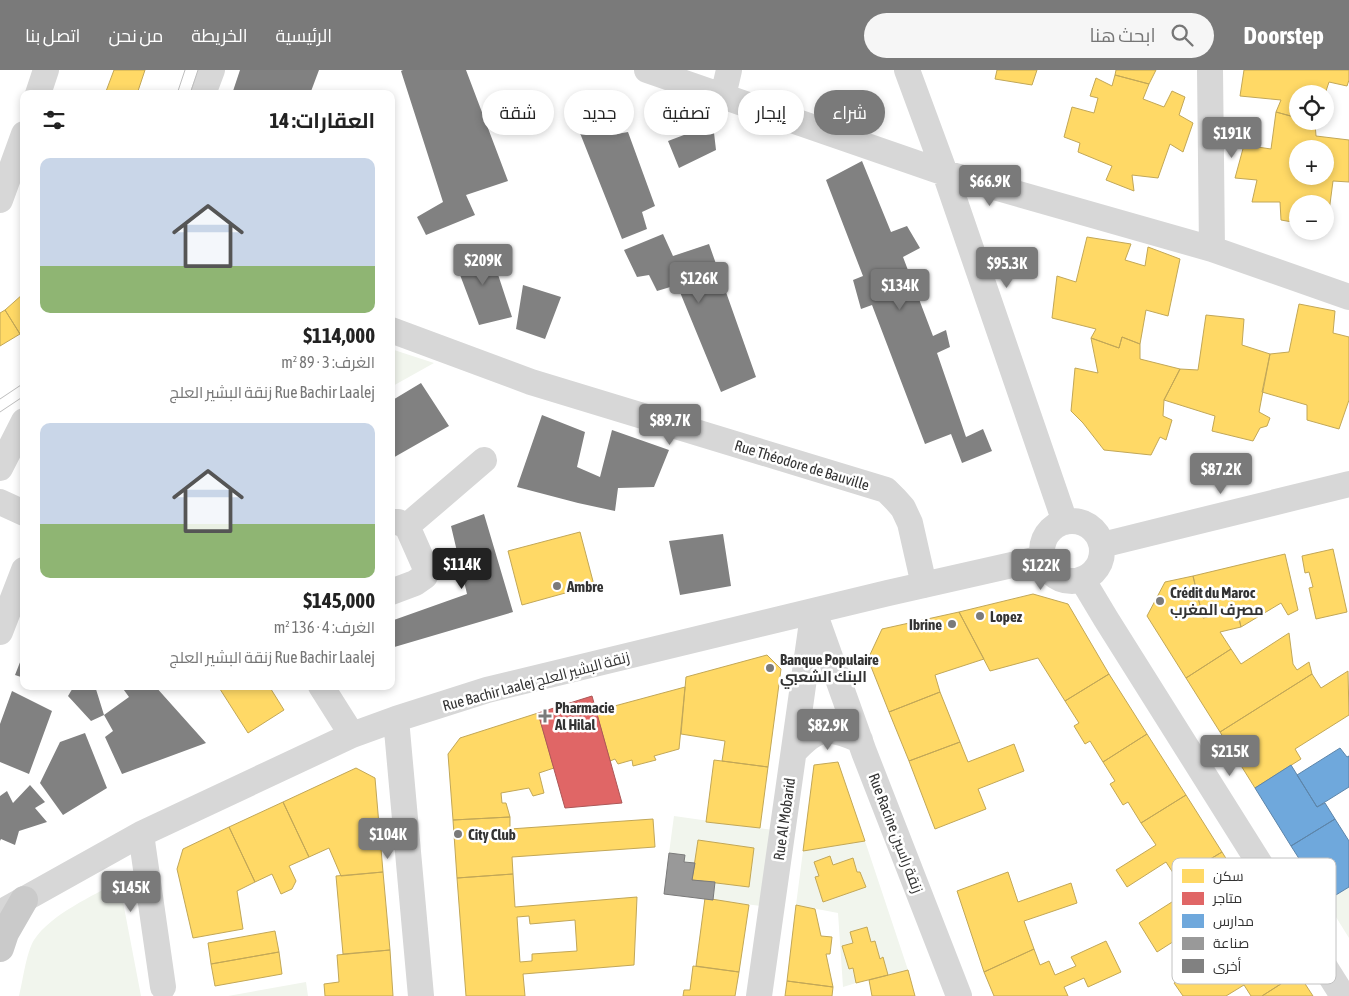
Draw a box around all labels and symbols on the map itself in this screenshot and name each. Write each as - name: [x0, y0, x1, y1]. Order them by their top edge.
- pin: $191K: [1197, 116, 1267, 159]
- pin: $66.9K: [949, 164, 1031, 207]
- pin: $209K: [448, 244, 518, 286]
- pin: $95.3K: [966, 246, 1048, 289]
- pin: $126K: [664, 262, 734, 304]
- pin: $134K: [865, 268, 935, 311]
- pin: $89.7K: [629, 404, 711, 446]
- street label: Rue Théodore de Bauville: [733, 436, 872, 494]
- pin: $87.2K: [1180, 452, 1262, 495]
- pin: $114K: [427, 548, 497, 590]
- pin: $122K: [1006, 548, 1076, 591]
- place label: Ambre: [566, 578, 604, 595]
- marker: Ambre: [551, 580, 563, 592]
- place label: Crédit du Maroc مصرف المغرب: [1170, 584, 1264, 619]
- marker: Crédit du Maroc مصرف المغرب: [1154, 595, 1166, 607]
- place label: Lopez: [990, 608, 1023, 625]
- marker: Lopez: [974, 610, 986, 622]
- place label: Ibrine: [909, 616, 942, 633]
- marker: Ibrine: [946, 618, 958, 630]
- street label: Rue Bachir Laalej زنقة البشير العلج: [441, 648, 632, 717]
- place label: Banque Populaire البنك الشعبي: [780, 651, 879, 689]
- marker: Banque Populaire البنك الشعبي: [764, 662, 776, 674]
- place label: Pharmacie Al Hilal: [554, 699, 615, 733]
- pin: $82.9K: [787, 708, 869, 751]
- marker: Pharmacie Al Hilal: [539, 710, 551, 722]
- pin: $215K: [1195, 734, 1265, 777]
- street label: Rue Racine زنقة راسين: [863, 771, 927, 896]
- street label: Rue Al Mobarid: [770, 777, 798, 861]
- pin: $104K: [353, 818, 423, 860]
- place label: City Club: [468, 826, 516, 843]
- marker: City Club: [452, 828, 464, 840]
- legend: [1172, 858, 1336, 984]
- text: سكن: [1213, 868, 1244, 884]
- pin: $145K: [96, 870, 166, 913]
- text: متاجر: [1212, 890, 1242, 906]
- text: مدارس: [1213, 913, 1254, 929]
- text: صناعة: [1213, 935, 1249, 951]
- text: أخرى: [1213, 957, 1242, 974]

